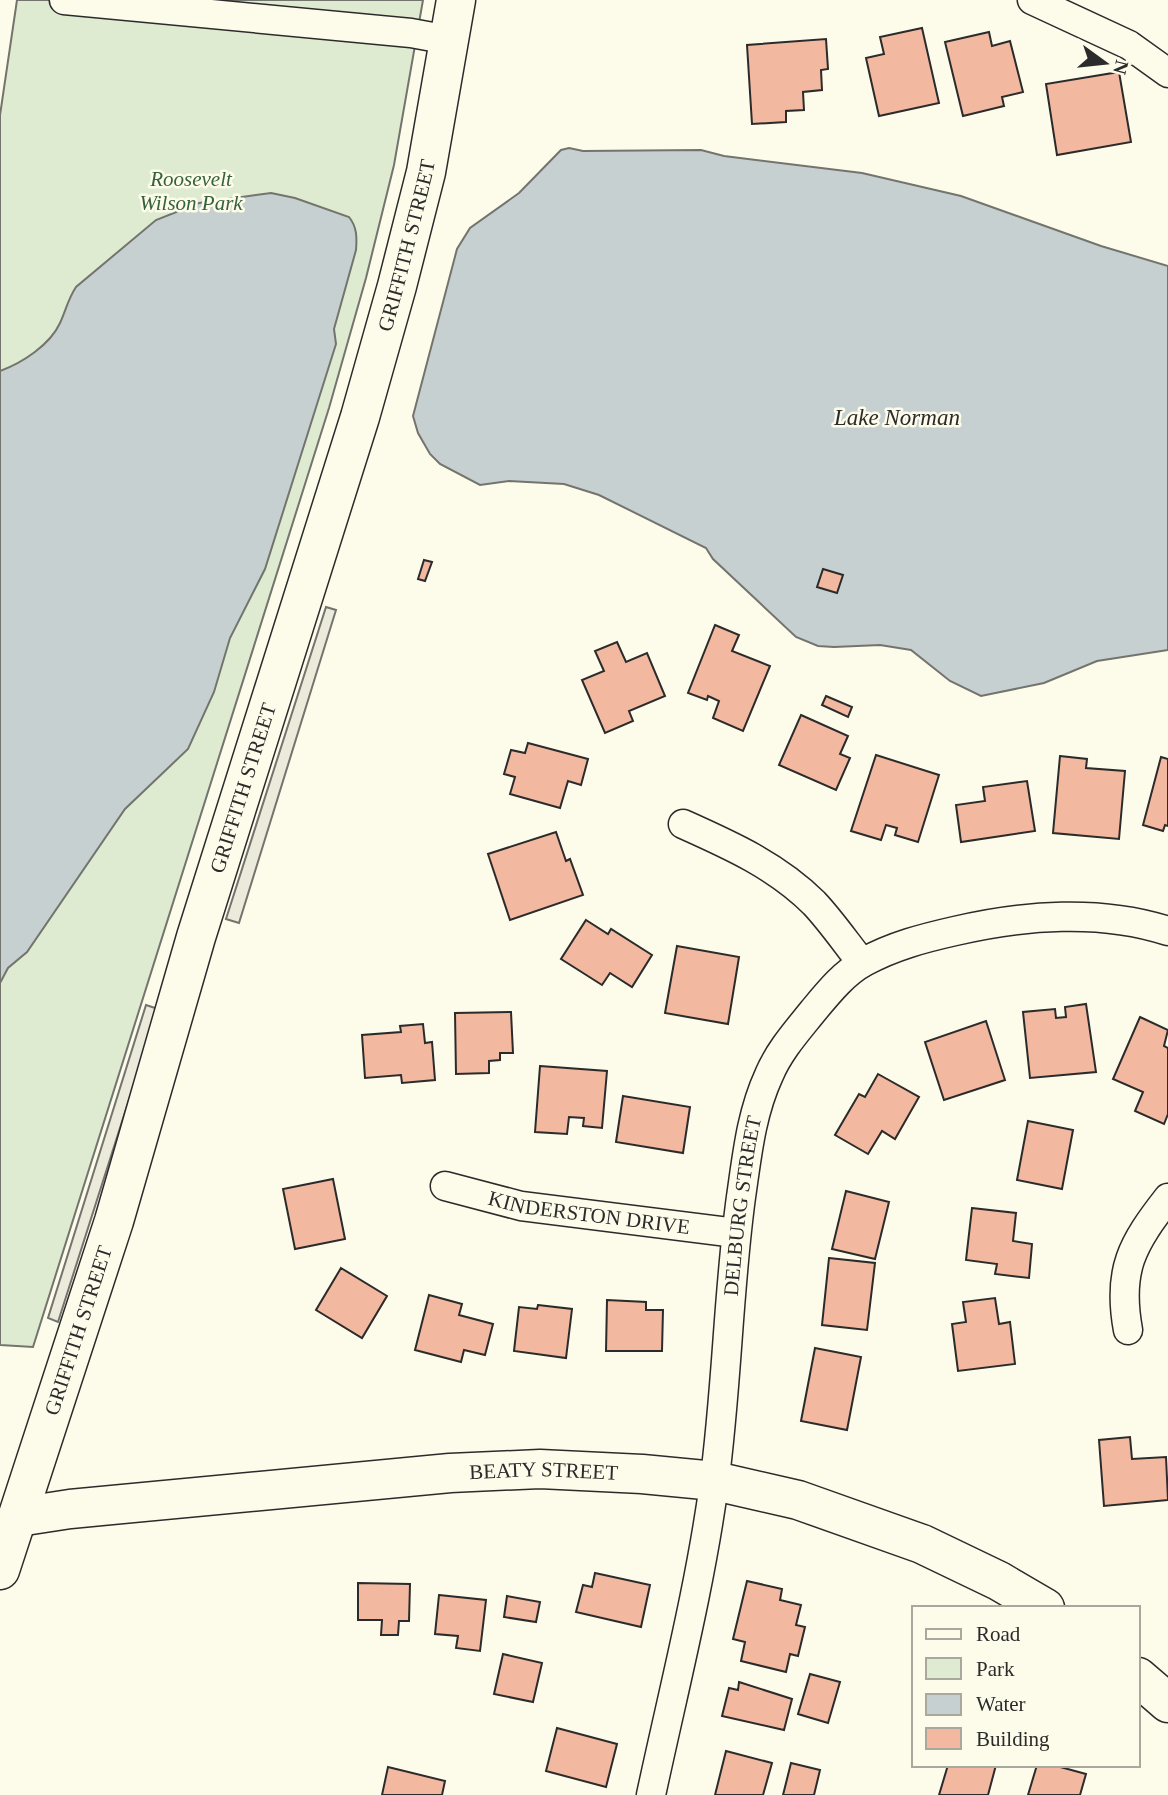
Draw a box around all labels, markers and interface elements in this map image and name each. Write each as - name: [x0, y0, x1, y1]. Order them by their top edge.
- north arrow: [1070, 28, 1140, 98]
- text: N: [1109, 58, 1133, 77]
- street label: GRIFFITH STREET: [373, 157, 440, 334]
- park label: Roosevelt Wilson Park: [139, 167, 243, 215]
- water label: Lake Norman: [833, 405, 960, 430]
- street label: GRIFFITH STREET: [205, 700, 281, 876]
- street label: DELBURG STREET: [719, 1113, 766, 1297]
- street label: KINDERSTON DRIVE: [486, 1186, 691, 1239]
- street label: GRIFFITH STREET: [39, 1243, 117, 1418]
- street label: BEATY STREET: [469, 1457, 619, 1485]
- legend: [912, 1606, 1140, 1767]
- text: Road: [976, 1622, 1021, 1646]
- text: Park: [976, 1657, 1015, 1681]
- text: Water: [976, 1692, 1026, 1716]
- text: Building: [976, 1727, 1050, 1751]

